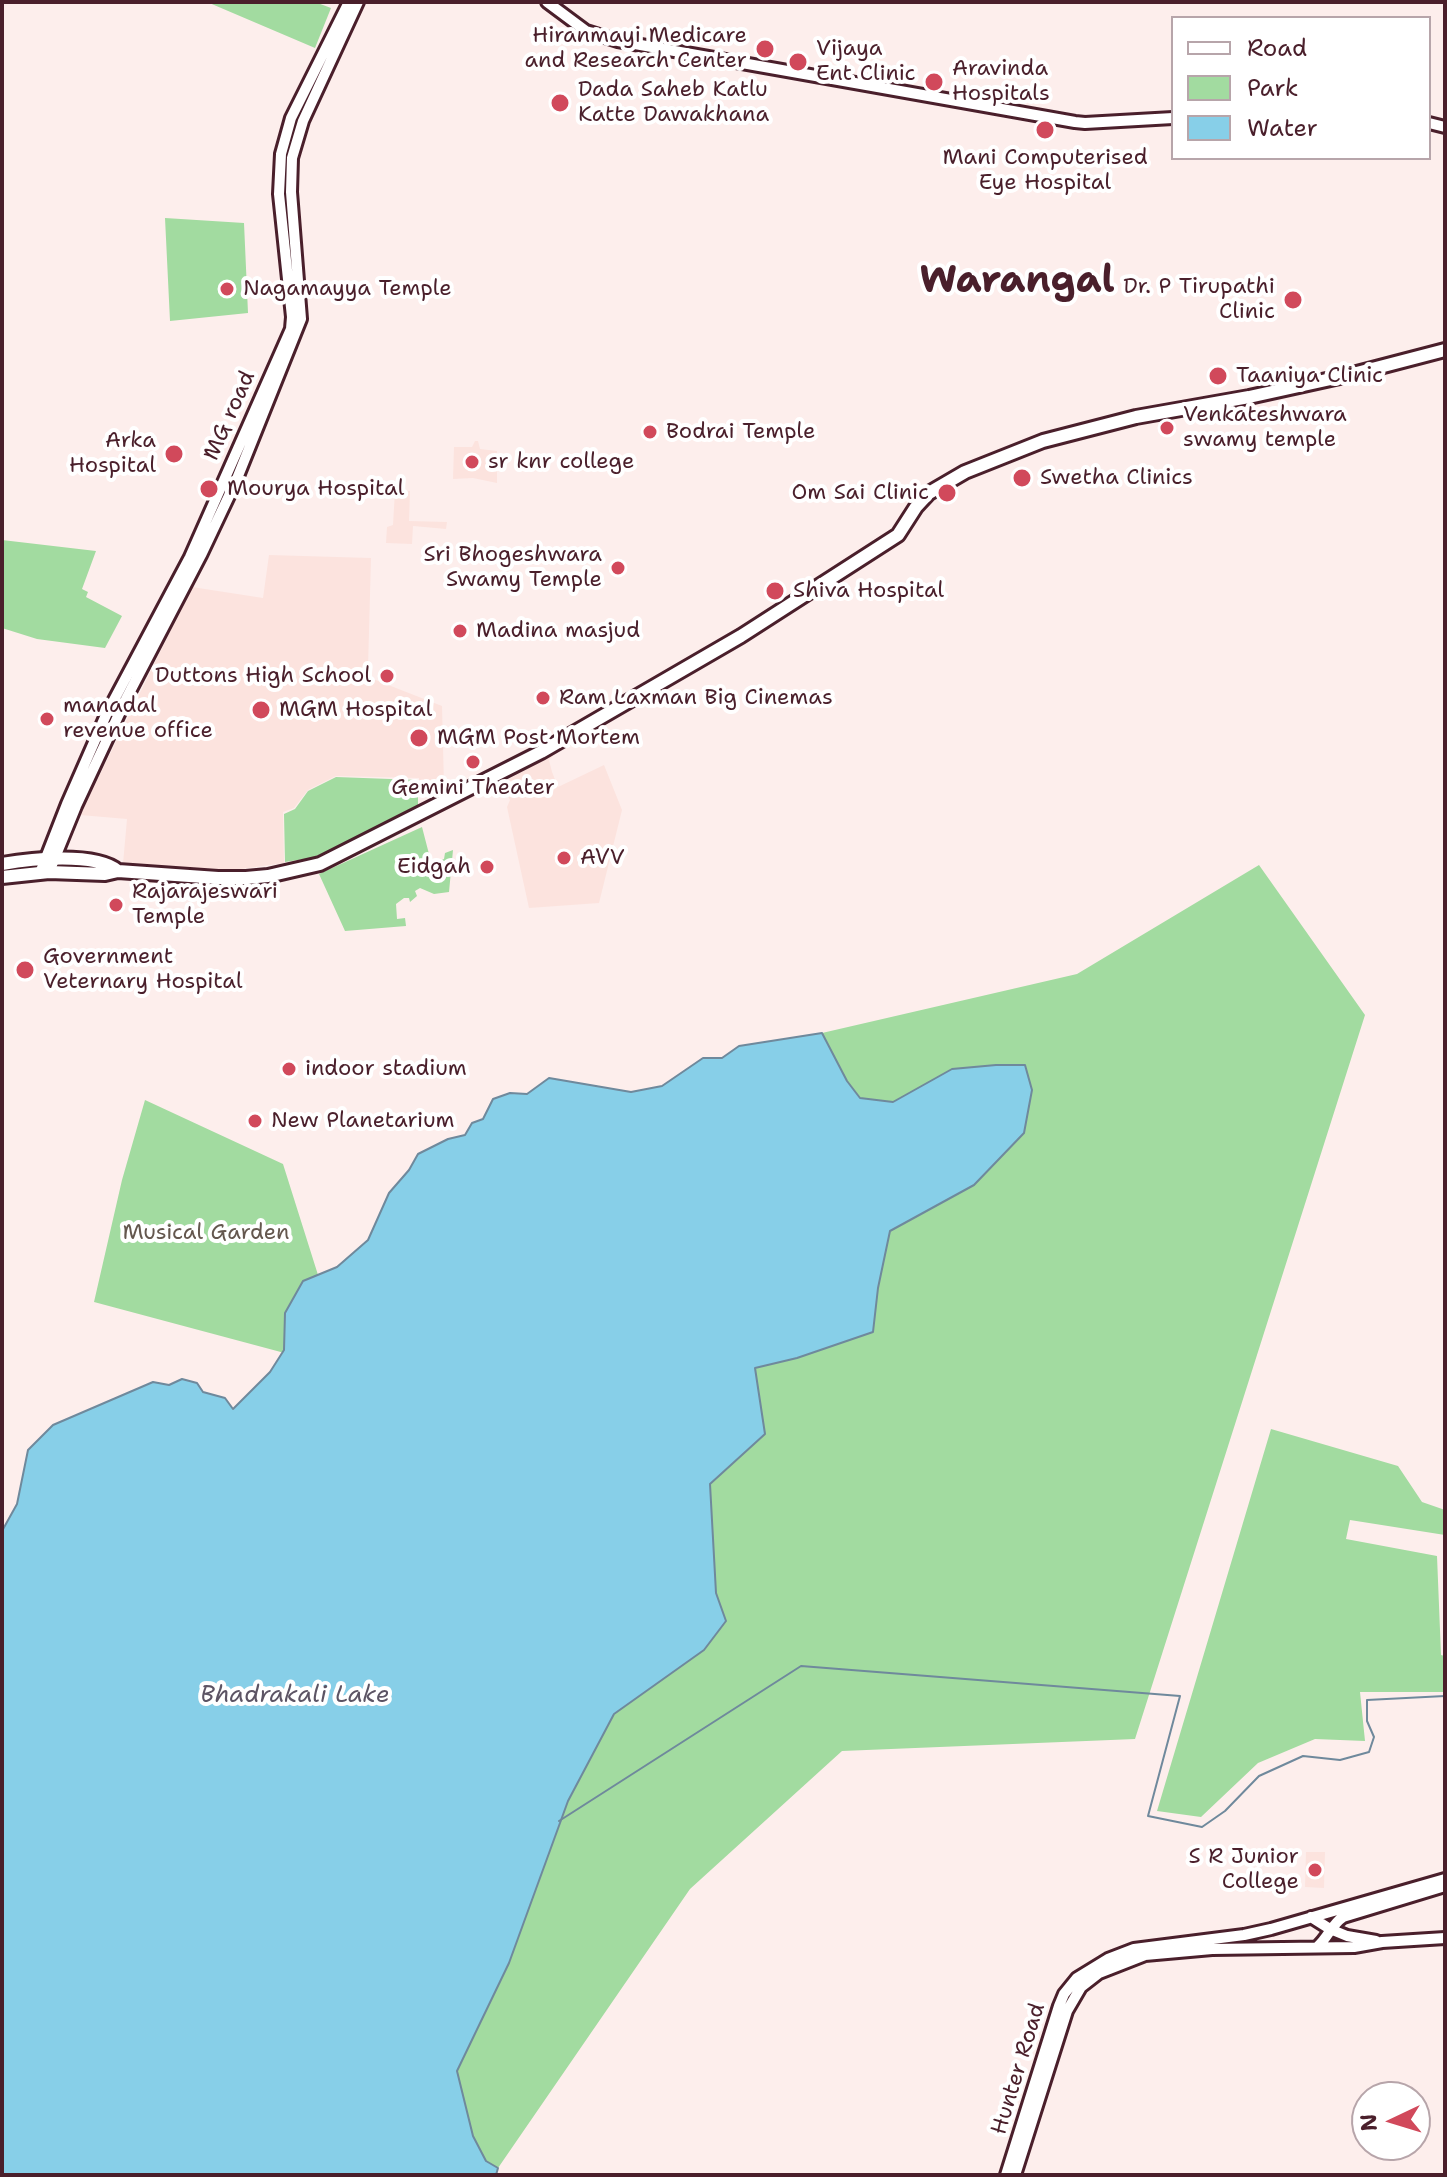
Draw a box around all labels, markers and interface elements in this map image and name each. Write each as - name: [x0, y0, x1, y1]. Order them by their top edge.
- legend: [1171, 16, 1431, 160]
- place label: Hiranmayi Medicare and Research Center: [524, 23, 747, 74]
- text: Road: [1247, 32, 1307, 64]
- place label: Vijaya Ent Clinic: [816, 36, 916, 88]
- marker: Hiranmayi Medicare and Research Center: [754, 38, 776, 60]
- marker: Vijaya Ent Clinic: [787, 51, 809, 73]
- place label: Aravinda Hospitals: [952, 56, 1050, 108]
- marker: Aravinda Hospitals: [923, 71, 945, 93]
- text: Park: [1247, 72, 1299, 104]
- place label: Dada Saheb Katlu Katte Dawakhana: [578, 77, 769, 128]
- marker: Dada Saheb Katlu Katte Dawakhana: [549, 92, 571, 114]
- text: Water: [1247, 112, 1318, 144]
- marker: Mani Computerised Eye Hospital: [1034, 119, 1056, 141]
- place label: Mani Computerised Eye Hospital: [942, 145, 1148, 196]
- district label: Warangal: [919, 259, 1115, 305]
- place label: Dr. P Tirupathi Clinic: [1123, 274, 1275, 326]
- place label: Nagamayya Temple: [243, 276, 452, 302]
- marker: Nagamayya Temple: [218, 280, 236, 298]
- marker: Dr. P Tirupathi Clinic: [1282, 289, 1304, 311]
- place label: Taaniya Clinic: [1236, 363, 1383, 389]
- marker: Taaniya Clinic: [1207, 365, 1229, 387]
- street label: MG road: [199, 367, 261, 465]
- place label: Venkateshwara swamy temple: [1183, 402, 1347, 454]
- place label: Bodrai Temple: [666, 419, 815, 445]
- marker: Venkateshwara swamy temple: [1158, 419, 1176, 437]
- marker: Bodrai Temple: [641, 423, 659, 441]
- place label: Arka Hospital: [69, 428, 156, 480]
- marker: Arka Hospital: [163, 443, 185, 465]
- place label: sr knr college: [488, 449, 634, 475]
- marker: sr knr college: [463, 453, 481, 471]
- place label: Swetha Clinics: [1040, 465, 1193, 491]
- marker: Swetha Clinics: [1011, 467, 1033, 489]
- place label: Mourya Hospital: [227, 476, 404, 502]
- marker: Mourya Hospital: [198, 478, 220, 500]
- place label: Om Sai Clinic: [791, 480, 929, 506]
- marker: Om Sai Clinic: [936, 482, 958, 504]
- place label: Sri Bhogeshwara Swamy Temple: [424, 542, 602, 594]
- marker: Sri Bhogeshwara Swamy Temple: [609, 559, 627, 577]
- place label: Shiva Hospital: [793, 578, 944, 604]
- marker: Shiva Hospital: [764, 580, 786, 602]
- place label: Madina masjud: [476, 618, 640, 644]
- marker: Madina masjud: [451, 622, 469, 640]
- place label: Duttons High School: [155, 663, 371, 689]
- marker: Duttons High School: [378, 667, 396, 685]
- place label: Ram Laxman Big Cinemas: [559, 685, 833, 711]
- marker: Ram Laxman Big Cinemas: [534, 689, 552, 707]
- place label: manadal revenue office: [63, 693, 213, 744]
- place label: MGM Hospital: [279, 697, 432, 723]
- marker: MGM Hospital: [250, 699, 272, 721]
- marker: manadal revenue office: [38, 710, 56, 728]
- place label: MGM Post Mortem: [437, 725, 640, 751]
- marker: MGM Post Mortem: [408, 727, 430, 749]
- marker: Gemini Theater: [464, 753, 482, 771]
- place label: Gemini Theater: [391, 775, 555, 801]
- place label: AVV: [580, 845, 625, 871]
- marker: AVV: [555, 849, 573, 867]
- place label: Eidgah: [397, 854, 471, 880]
- marker: Eidgah: [478, 858, 496, 876]
- place label: Rajarajeswari Temple: [132, 879, 278, 930]
- marker: Rajarajeswari Temple: [107, 896, 125, 914]
- place label: Government Veternary Hospital: [43, 944, 243, 996]
- marker: Government Veternary Hospital: [14, 959, 36, 981]
- place label: indoor stadium: [305, 1056, 467, 1082]
- marker: indoor stadium: [280, 1060, 298, 1078]
- place label: New Planetarium: [271, 1108, 455, 1134]
- marker: New Planetarium: [246, 1112, 264, 1130]
- park label: Musical Garden: [122, 1220, 290, 1246]
- water label: Bhadrakali Lake: [200, 1682, 390, 1710]
- place label: S R Junior College: [1188, 1844, 1299, 1896]
- marker: S R Junior College: [1306, 1861, 1324, 1879]
- street label: Hunter Road: [986, 2000, 1052, 2138]
- north arrow: [1351, 2081, 1431, 2161]
- text: N: [1353, 2113, 1384, 2132]

